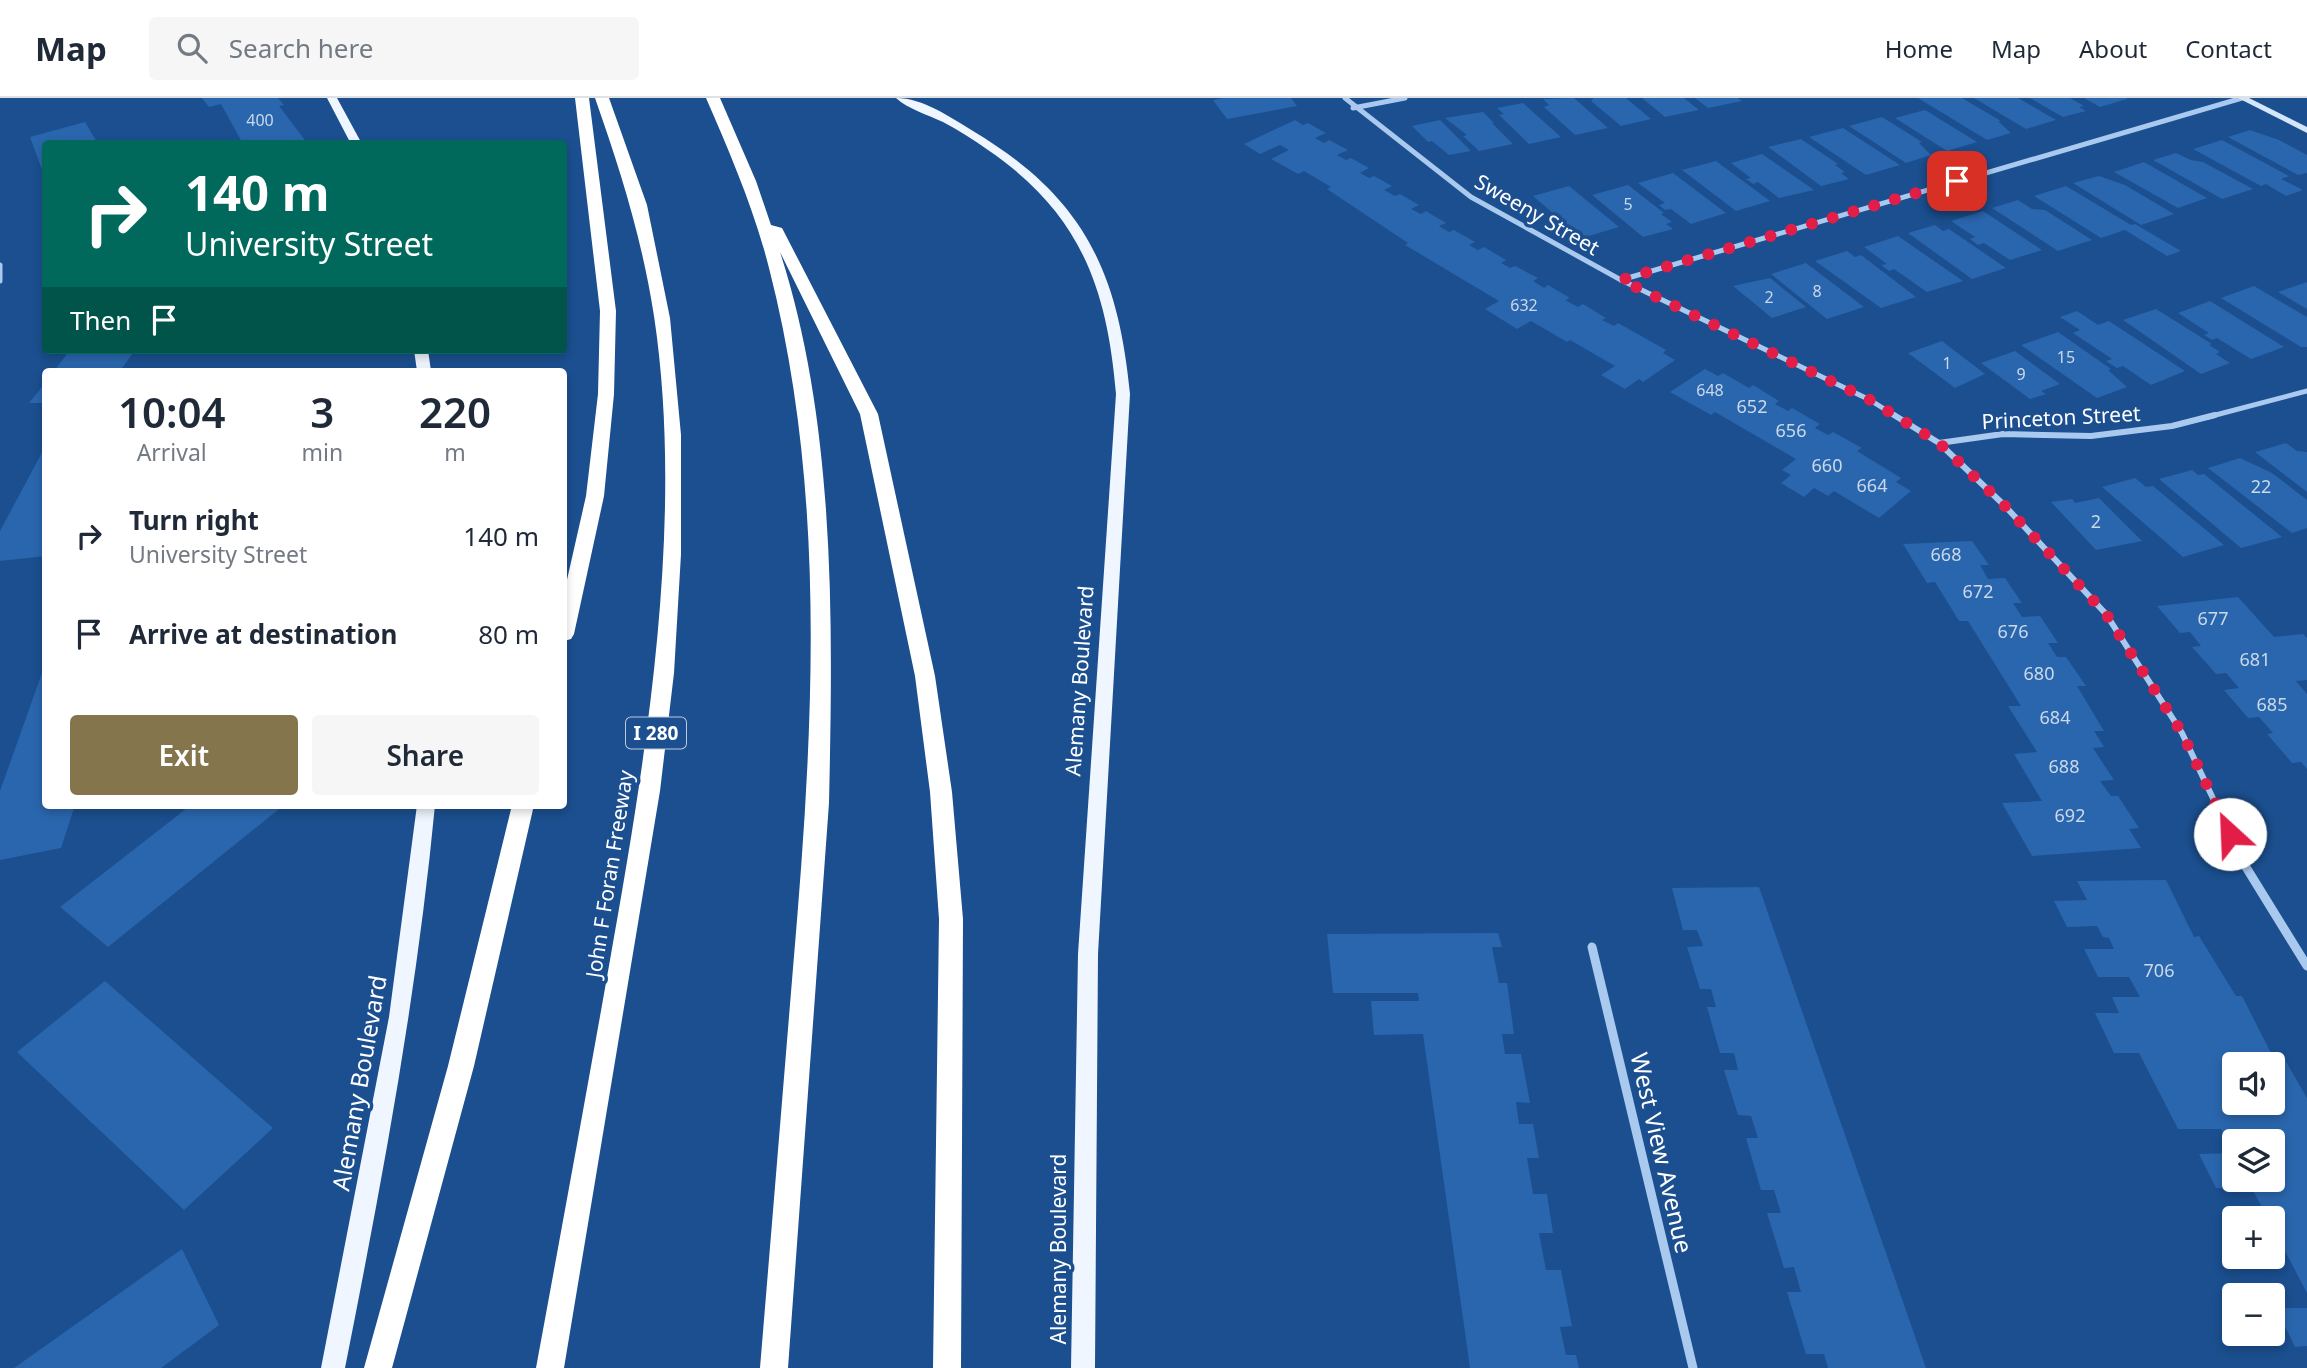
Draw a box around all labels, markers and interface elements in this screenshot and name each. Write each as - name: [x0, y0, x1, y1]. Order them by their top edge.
- search box: [149, 17, 639, 80]
- text: Map: [35, 26, 107, 71]
- icon: search: [173, 29, 211, 67]
- text: Search here: [229, 30, 373, 66]
- text: Home: [1885, 32, 1953, 65]
- text: Map: [1991, 32, 2041, 65]
- text: About: [2079, 32, 2147, 65]
- text: Contact: [2185, 32, 2272, 65]
- house number: 400: [246, 109, 274, 131]
- pin: [1927, 151, 1987, 211]
- text: 140 m: [185, 159, 330, 225]
- icon: arrive: [1938, 162, 1976, 200]
- street label: Sweeny Street: [1470, 167, 1605, 261]
- icon: right: [70, 168, 161, 259]
- house number: 5: [1623, 193, 1633, 215]
- text: University Street: [185, 222, 433, 265]
- house number: 8: [1812, 280, 1822, 302]
- house number: 2: [1764, 286, 1774, 308]
- house number: 632: [1510, 294, 1538, 316]
- icon: arrive: [145, 301, 183, 339]
- text: Then: [70, 302, 131, 338]
- house number: 15: [2057, 346, 2075, 368]
- house number: 1: [1942, 352, 1952, 374]
- house number: 9: [2016, 363, 2026, 385]
- house number: 648: [1696, 379, 1724, 401]
- text: 10:04: [118, 383, 226, 440]
- text: 3: [310, 383, 334, 440]
- text: 220: [419, 383, 491, 440]
- house number: 652: [1737, 394, 1767, 418]
- street label: Princeton Street: [1981, 399, 2142, 435]
- house number: 656: [1776, 418, 1806, 442]
- text: Arrival: [137, 436, 207, 468]
- text: min: [301, 436, 343, 468]
- text: m: [444, 436, 466, 468]
- house number: 660: [1812, 453, 1842, 477]
- house number: 664: [1857, 473, 1887, 497]
- house number: 22: [2251, 474, 2271, 498]
- text: Turn right: [129, 502, 259, 538]
- house number: 2: [2091, 509, 2101, 533]
- icon: right: [70, 517, 108, 555]
- text: 140 m: [463, 518, 539, 554]
- text: University Street: [129, 538, 307, 570]
- house number: 668: [1931, 542, 1961, 566]
- house number: 672: [1963, 579, 1993, 603]
- street label: Alemany Boulevard: [1058, 585, 1100, 777]
- house number: 677: [2198, 606, 2228, 630]
- icon: arrive: [70, 615, 108, 653]
- text: Arrive at destination: [129, 616, 398, 652]
- text: 80 m: [478, 616, 539, 652]
- house number: 676: [1998, 619, 2028, 643]
- house number: 681: [2240, 647, 2270, 671]
- house number: 680: [2024, 661, 2054, 685]
- house number: 685: [2257, 692, 2287, 716]
- house number: 684: [2040, 705, 2070, 729]
- button: Exit: [70, 715, 298, 795]
- button: Share: [312, 715, 539, 795]
- road number: I 280: [626, 718, 686, 748]
- house number: 688: [2049, 754, 2079, 778]
- street label: John F Foran Freeway: [578, 768, 639, 982]
- position arrow: [2193, 797, 2267, 871]
- house number: 692: [2055, 803, 2085, 827]
- house number: 706: [2144, 958, 2174, 982]
- street label: Alemany Boulevard: [323, 972, 394, 1193]
- street label: West View Avenue: [1623, 1049, 1702, 1256]
- map controls: [2222, 1052, 2285, 1346]
- button: sound: [2222, 1052, 2285, 1115]
- button: layers: [2222, 1129, 2285, 1192]
- street label: Alemany Boulevard: [1044, 1153, 1072, 1345]
- button: +: [2222, 1206, 2285, 1269]
- button: −: [2222, 1283, 2285, 1346]

